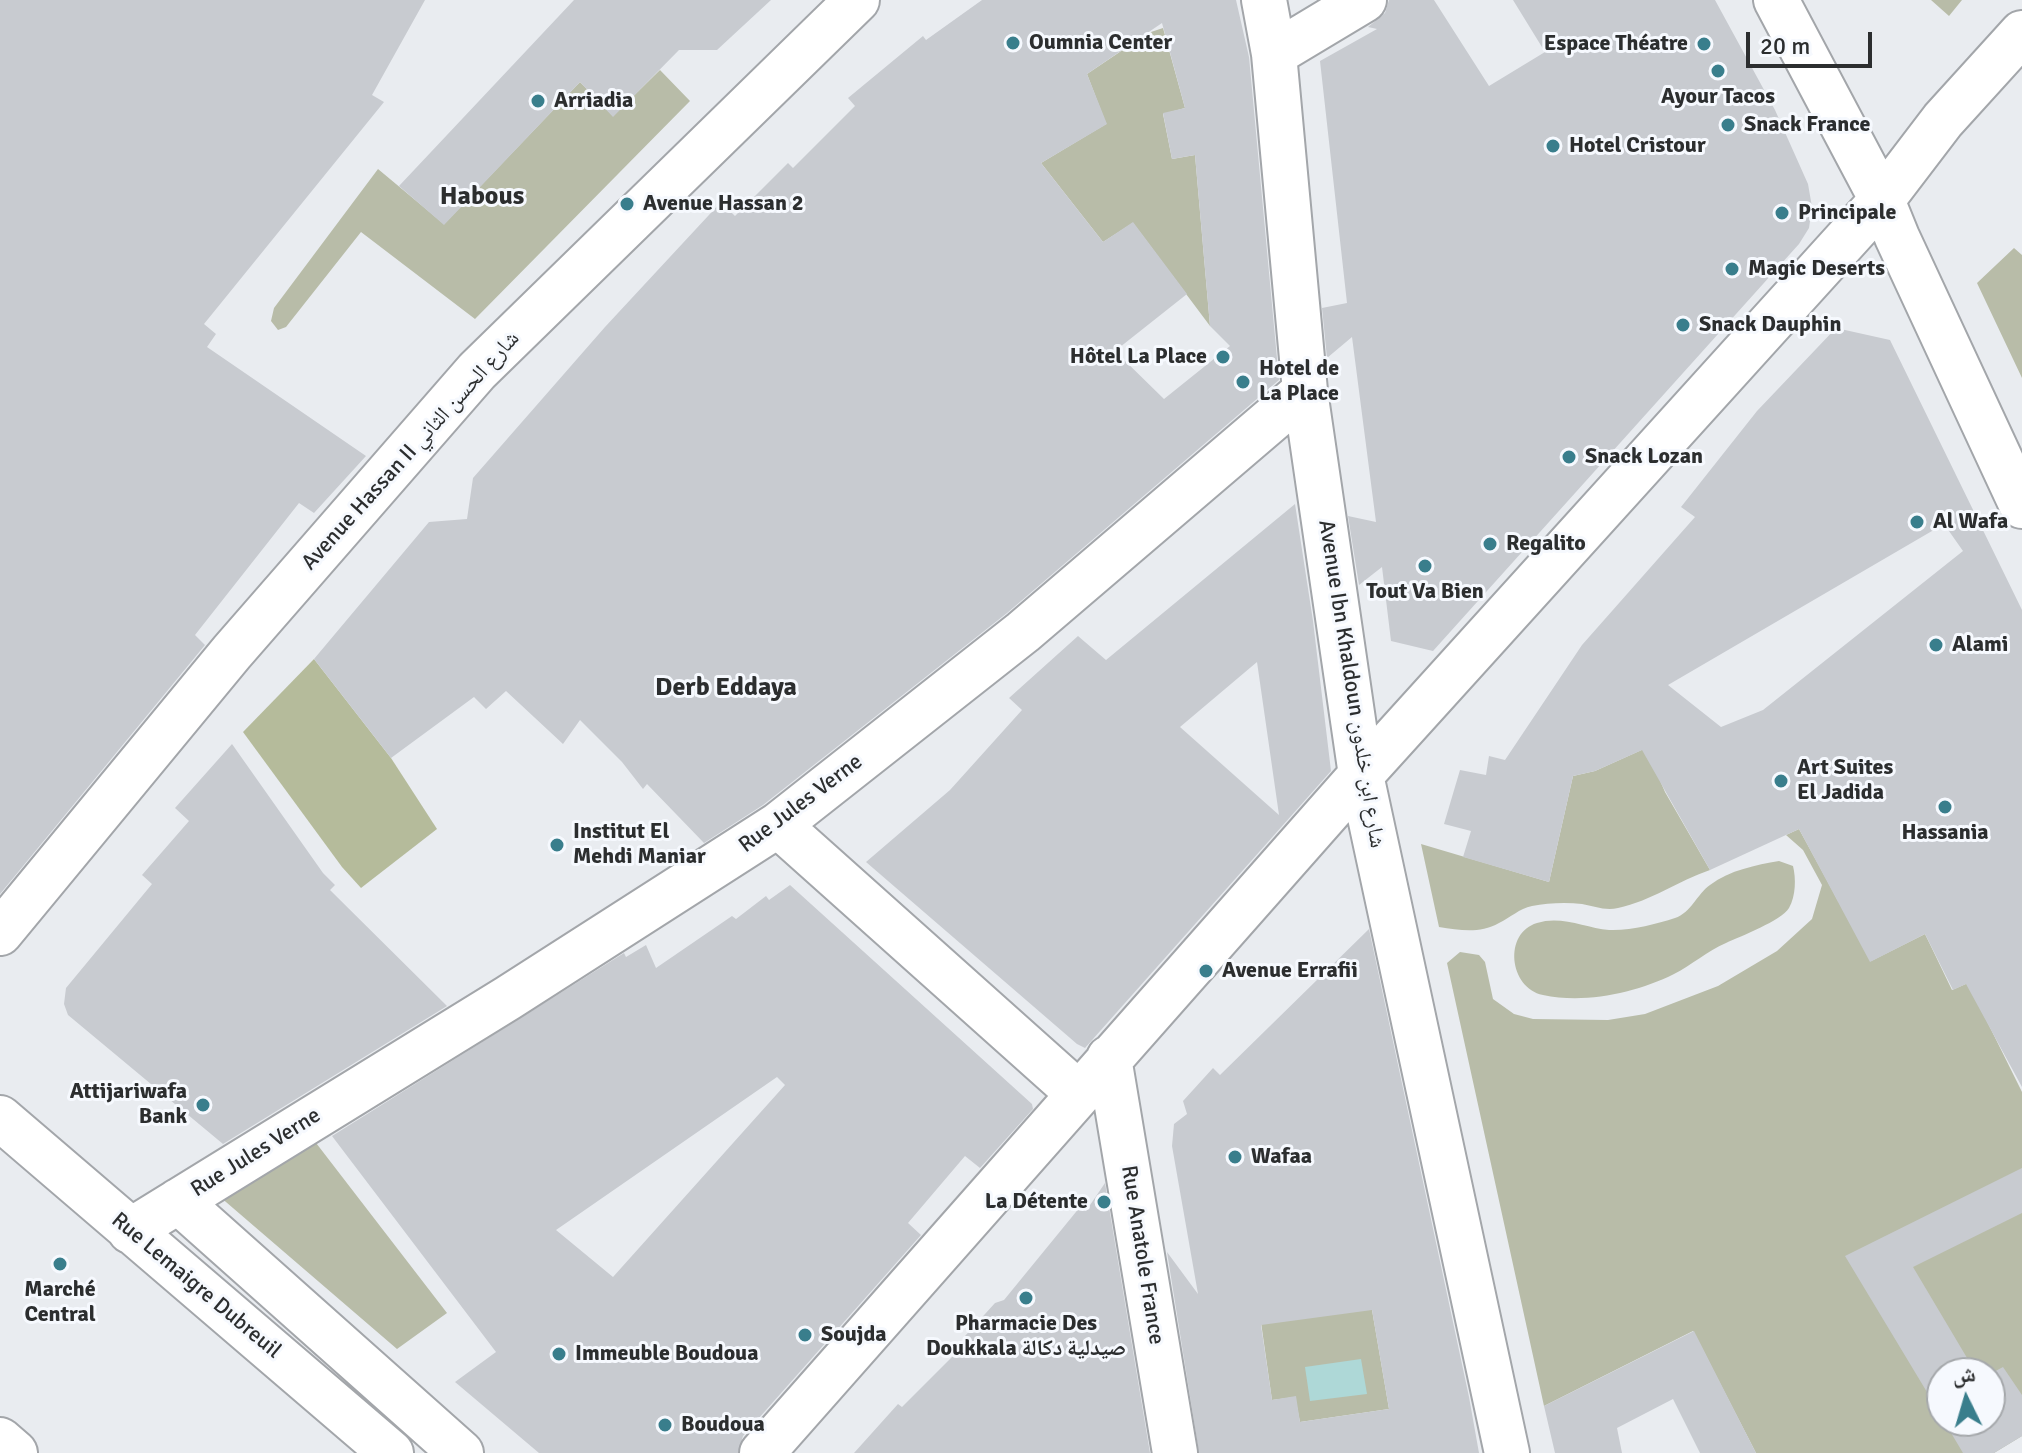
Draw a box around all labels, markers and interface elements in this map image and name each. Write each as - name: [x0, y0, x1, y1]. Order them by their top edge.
- scale bar: [1750, 16, 1876, 66]
- place label: Oumnia Center: [1029, 30, 1172, 56]
- place label: Espace Théatre: [1544, 31, 1688, 57]
- text: 20 m: [1760, 31, 1810, 61]
- marker: Oumnia Center: [1004, 34, 1022, 52]
- marker: Espace Théatre: [1695, 35, 1713, 53]
- marker: Ayour Tacos: [1709, 62, 1727, 80]
- place label: Ayour Tacos: [1661, 84, 1775, 110]
- place label: Arriadia: [554, 88, 633, 114]
- marker: Arriadia: [529, 92, 547, 110]
- place label: Snack France: [1744, 112, 1871, 138]
- marker: Snack France: [1719, 116, 1737, 134]
- place label: Hotel Cristour: [1569, 133, 1706, 159]
- marker: Hotel Cristour: [1544, 137, 1562, 155]
- district label: Habous: [440, 181, 524, 213]
- place label: Avenue Hassan 2: [643, 191, 804, 217]
- marker: Avenue Hassan 2: [618, 195, 636, 213]
- place label: Principale: [1798, 200, 1896, 226]
- marker: Principale: [1773, 204, 1791, 222]
- place label: Magic Deserts: [1748, 256, 1885, 282]
- marker: Magic Deserts: [1723, 260, 1741, 278]
- place label: Snack Dauphin: [1699, 312, 1841, 338]
- marker: Snack Dauphin: [1674, 316, 1692, 334]
- street label: Avenue Hassan II شارع الحسن الثاني: [297, 326, 525, 576]
- place label: Hôtel La Place: [1070, 344, 1207, 370]
- marker: Hôtel La Place: [1214, 348, 1232, 366]
- place label: Hotel de La Place: [1259, 356, 1339, 408]
- marker: Hotel de La Place: [1234, 373, 1252, 391]
- place label: Snack Lozan: [1585, 444, 1703, 470]
- marker: Snack Lozan: [1560, 448, 1578, 466]
- place label: Al Wafa: [1933, 509, 2008, 535]
- marker: Al Wafa: [1908, 513, 1926, 531]
- street label: Avenue Ibn Khaldoun شارع ابن خلدون: [1312, 518, 1390, 850]
- place label: Regalito: [1506, 531, 1586, 557]
- marker: Regalito: [1481, 535, 1499, 553]
- marker: Tout Va Bien: [1416, 557, 1434, 575]
- place label: Tout Va Bien: [1366, 579, 1484, 605]
- place label: Alami: [1952, 632, 2008, 658]
- marker: Alami: [1927, 636, 1945, 654]
- district label: Derb Eddaya: [655, 672, 797, 704]
- street label: Rue Jules Verne: [734, 749, 868, 859]
- place label: Art Suites El Jadida: [1797, 755, 1893, 806]
- marker: Art Suites El Jadida: [1772, 772, 1790, 790]
- marker: Hassania: [1936, 798, 1954, 816]
- place label: Institut El Mehdi Maniar: [573, 819, 706, 870]
- place label: Hassania: [1901, 820, 1989, 846]
- marker: Institut El Mehdi Maniar: [548, 836, 566, 854]
- place label: Avenue Errafii: [1222, 958, 1358, 984]
- marker: Avenue Errafii: [1197, 962, 1215, 980]
- place label: Attijariwafa Bank: [70, 1079, 187, 1130]
- marker: Attijariwafa Bank: [194, 1096, 212, 1114]
- street label: Rue Jules Verne: [186, 1103, 326, 1203]
- place label: Wafaa: [1251, 1144, 1312, 1170]
- marker: Wafaa: [1226, 1148, 1244, 1166]
- street label: Rue Anatole France: [1115, 1163, 1169, 1347]
- place label: La Détente: [985, 1189, 1088, 1215]
- marker: La Détente: [1095, 1193, 1113, 1211]
- street label: Rue Lemaigre Dubreuil: [106, 1207, 286, 1365]
- marker: Marché Central: [51, 1255, 69, 1273]
- place label: Marché Central: [24, 1277, 96, 1328]
- marker: Pharmacie Des Doukkala صيدلية دكالة: [1017, 1289, 1035, 1307]
- place label: Pharmacie Des Doukkala صيدلية دكالة: [926, 1311, 1126, 1362]
- place label: Soujda: [821, 1322, 887, 1348]
- marker: Soujda: [796, 1326, 814, 1344]
- place label: Immeuble Boudoua: [575, 1341, 758, 1367]
- marker: Immeuble Boudoua: [550, 1345, 568, 1363]
- north arrow: [1926, 1357, 2006, 1437]
- text: ش: [1951, 1360, 1977, 1389]
- place label: Boudoua: [681, 1412, 765, 1438]
- marker: Boudoua: [656, 1416, 674, 1434]

